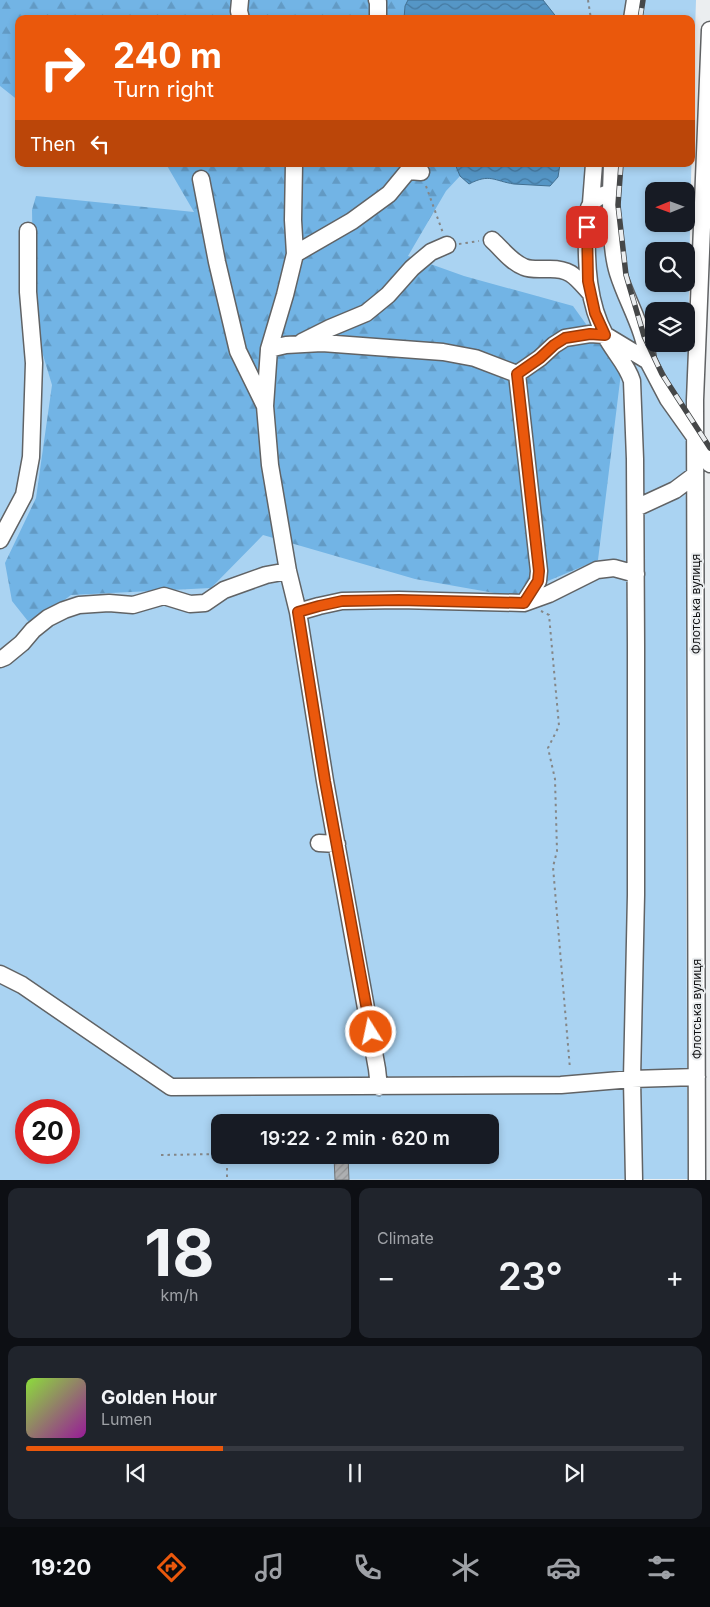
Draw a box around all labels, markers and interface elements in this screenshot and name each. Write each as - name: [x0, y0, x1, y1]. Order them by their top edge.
- text: 240 m: [113, 34, 222, 76]
- icon: right: [30, 35, 95, 100]
- text: Turn right: [113, 76, 214, 102]
- icon: left: [86, 130, 114, 158]
- text: Then: [30, 133, 76, 156]
- north arrow: [645, 182, 695, 232]
- map controls: [645, 182, 695, 352]
- pin: [566, 206, 608, 248]
- icon: arrive: [573, 213, 601, 241]
- button: search: [645, 242, 695, 292]
- button: layers: [645, 302, 695, 352]
- street label: Флотська вулиця: [688, 554, 703, 654]
- street label: Флотська вулиця: [689, 959, 704, 1059]
- position arrow: [344, 1005, 396, 1057]
- speed limit sign: 20: [15, 1099, 80, 1164]
- text: 19:22 · 2 min · 620 m: [260, 1127, 450, 1150]
- text: 18: [144, 1213, 215, 1292]
- text: Climate: [377, 1228, 434, 1248]
- text: 23°: [498, 1253, 563, 1299]
- text: −: [377, 1260, 396, 1294]
- text: +: [665, 1260, 684, 1294]
- text: km/h: [160, 1285, 199, 1305]
- text: Golden Hour: [101, 1386, 217, 1409]
- text: Lumen: [101, 1409, 152, 1429]
- icon: previous: [122, 1459, 150, 1487]
- icon: pause: [341, 1459, 369, 1487]
- icon: next: [560, 1459, 588, 1487]
- icon: directions: [154, 1550, 189, 1585]
- icon: music: [252, 1550, 287, 1585]
- icon: phone: [350, 1550, 385, 1585]
- icon: climate: [448, 1550, 483, 1585]
- icon: car: [546, 1550, 581, 1585]
- icon: filters: [644, 1550, 679, 1585]
- text: 19:20: [31, 1554, 91, 1580]

